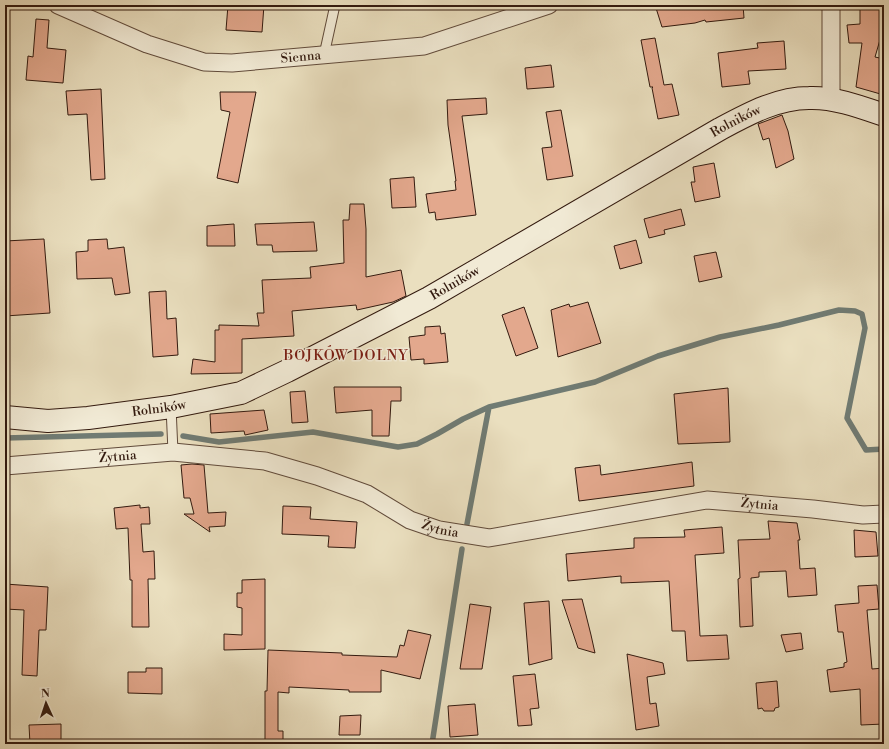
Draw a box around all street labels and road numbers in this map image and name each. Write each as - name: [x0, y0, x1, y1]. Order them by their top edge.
- street label: Sienna: [280, 47, 322, 67]
- street label: Rolników: [707, 101, 764, 141]
- street label: Rolników: [427, 262, 484, 304]
- street label: Rolników: [131, 396, 189, 420]
- street label: Żytnia: [98, 447, 137, 466]
- street label: Żytnia: [740, 494, 780, 514]
- street label: Żytnia: [419, 516, 460, 541]

